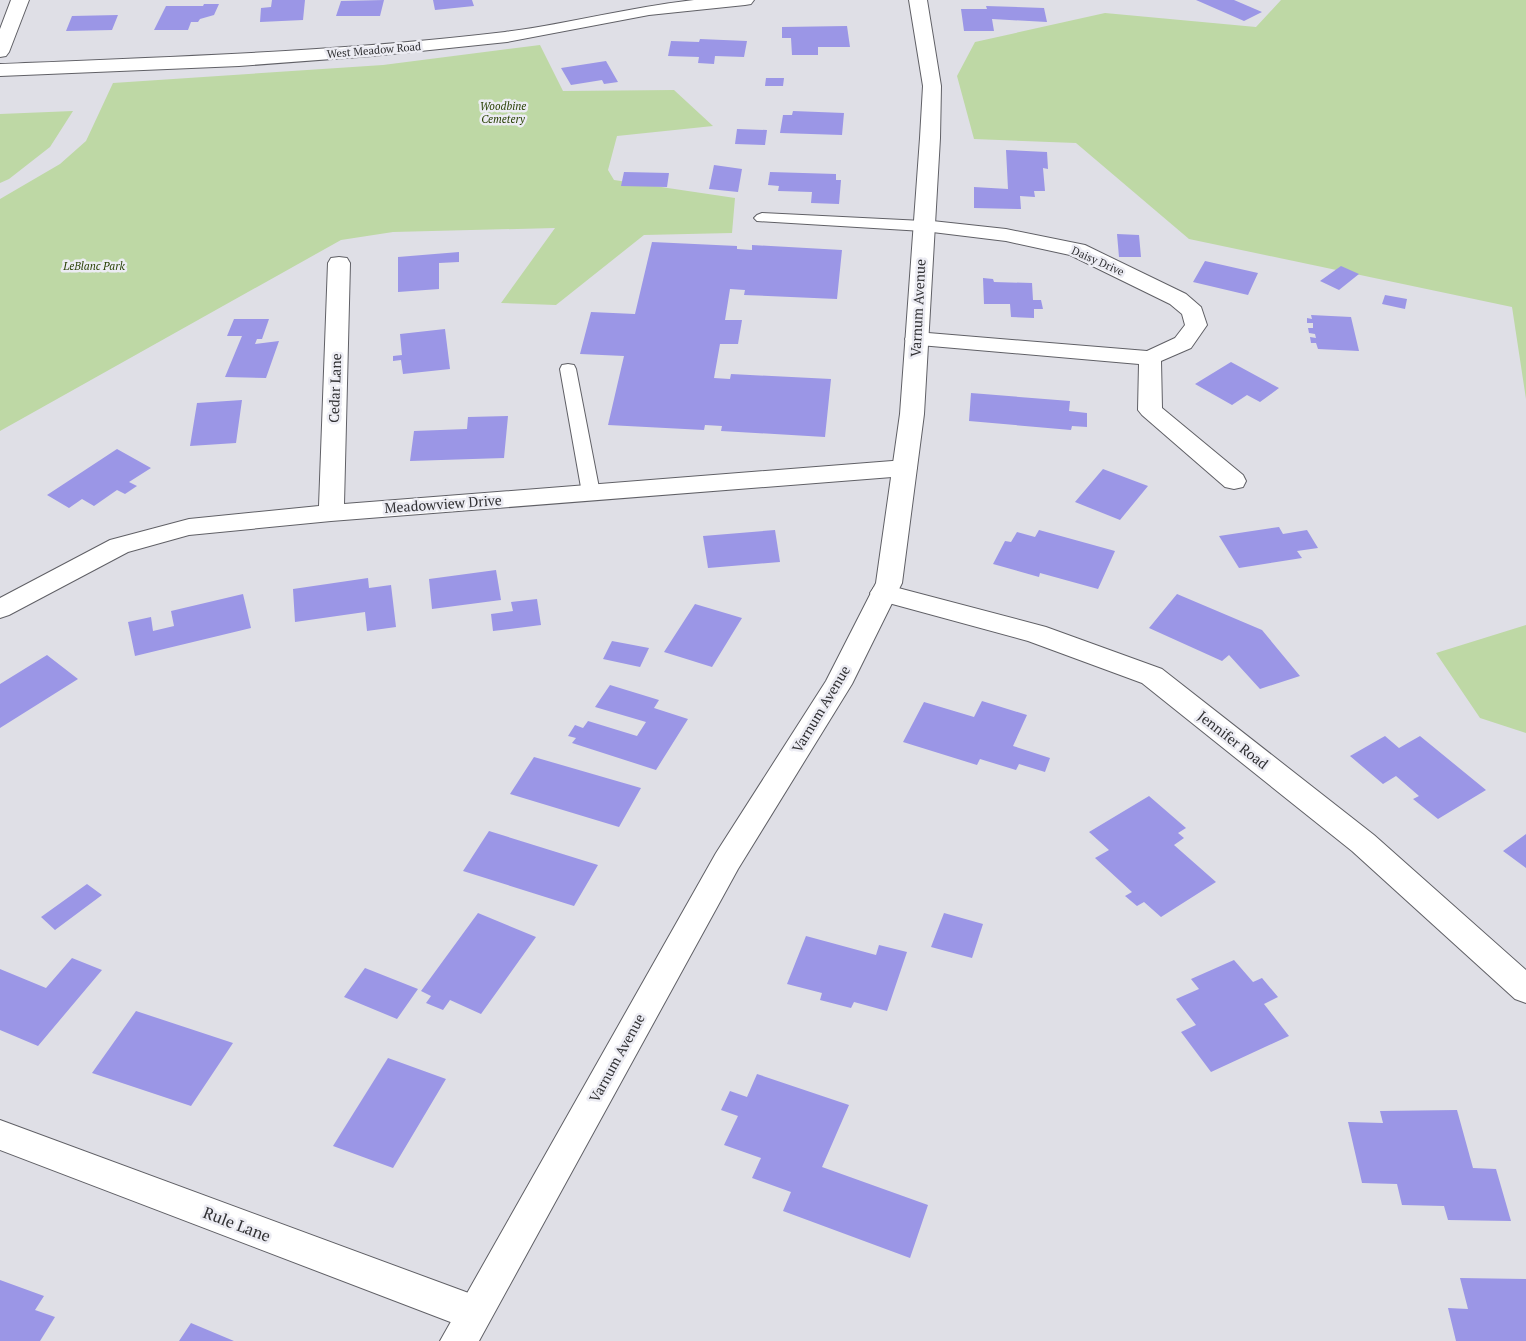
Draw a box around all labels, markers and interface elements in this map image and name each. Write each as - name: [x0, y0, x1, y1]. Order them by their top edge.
- street label: West Meadow Road: [326, 39, 422, 61]
- park label: Woodbine Cemetery: [480, 99, 526, 126]
- street label: Daisy Drive: [1070, 243, 1127, 279]
- street label: Varnum Avenue: [905, 258, 930, 358]
- park label: LeBlanc Park: [62, 259, 125, 273]
- street label: Cedar Lane: [324, 353, 345, 423]
- street label: Meadowview Drive: [384, 490, 502, 517]
- street label: Varnum Avenue: [787, 662, 854, 756]
- street label: Jennifer Road: [1194, 706, 1273, 773]
- street label: Varnum Avenue: [584, 1010, 649, 1105]
- street label: Rule Lane: [200, 1201, 274, 1247]

